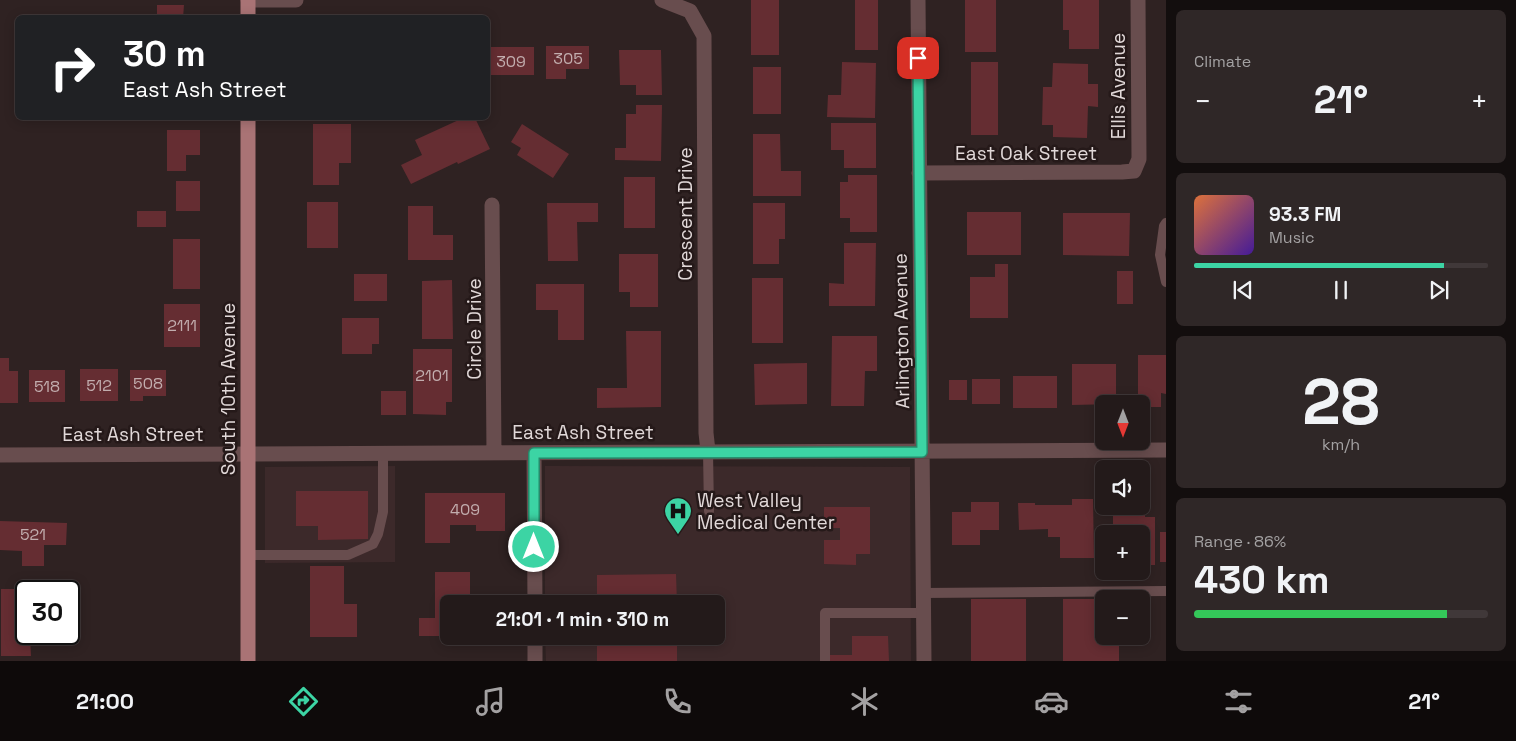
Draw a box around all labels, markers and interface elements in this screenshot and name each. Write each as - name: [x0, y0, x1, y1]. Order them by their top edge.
- text: 30 m: [123, 32, 206, 76]
- street label: Ellis Avenue: [1106, 33, 1131, 139]
- icon: right: [40, 35, 105, 100]
- pin: [897, 37, 939, 79]
- icon: arrive: [904, 44, 932, 72]
- house number: 305: [553, 48, 583, 69]
- house number: 309: [496, 51, 526, 72]
- text: Climate: [1194, 51, 1251, 72]
- text: East Ash Street: [123, 75, 287, 103]
- text: 21°: [1314, 76, 1368, 124]
- text: −: [1194, 83, 1211, 119]
- text: +: [1471, 83, 1488, 119]
- street label: East Oak Street: [955, 141, 1097, 166]
- street label: Crescent Drive: [673, 147, 698, 281]
- text: 93.3 FM: [1269, 202, 1341, 227]
- text: Music: [1269, 227, 1315, 248]
- street label: Arlington Avenue: [888, 253, 915, 409]
- icon: previous: [1229, 276, 1257, 304]
- icon: pause: [1327, 276, 1355, 304]
- icon: next: [1425, 276, 1453, 304]
- street label: Circle Drive: [462, 278, 487, 380]
- street label: South 10th Avenue: [216, 303, 241, 475]
- house number: 2111: [167, 315, 197, 336]
- text: 28: [1302, 360, 1380, 443]
- house number: 2101: [415, 365, 449, 386]
- house number: 508: [133, 373, 163, 394]
- house number: 512: [86, 375, 112, 396]
- house number: 518: [34, 376, 60, 397]
- north arrow: [1095, 395, 1150, 450]
- map controls: [1095, 395, 1150, 645]
- street label: East Ash Street: [512, 420, 654, 445]
- street label: East Ash Street: [62, 422, 204, 447]
- text: km/h: [1322, 434, 1360, 455]
- button: sound: [1095, 460, 1150, 515]
- place label: West Valley Medical Center: [697, 488, 835, 535]
- hospital icon: West Valley Medical Center: [663, 496, 693, 535]
- house number: 409: [450, 499, 480, 520]
- position arrow: [507, 520, 559, 572]
- house number: 521: [20, 524, 46, 545]
- button: +: [1095, 525, 1150, 580]
- text: Range · 86%: [1194, 531, 1286, 552]
- text: 430 km: [1194, 556, 1329, 604]
- speed limit sign: 30: [15, 580, 80, 645]
- button: −: [1095, 590, 1150, 645]
- text: 21:01 · 1 min · 310 m: [496, 607, 669, 632]
- icon: directions: [286, 684, 321, 719]
- icon: music: [473, 684, 508, 719]
- icon: phone: [660, 684, 695, 719]
- icon: climate: [847, 684, 882, 719]
- icon: car: [1034, 684, 1069, 719]
- icon: filters: [1221, 684, 1256, 719]
- text: 21:00: [76, 687, 134, 715]
- text: 21°: [1408, 687, 1440, 715]

